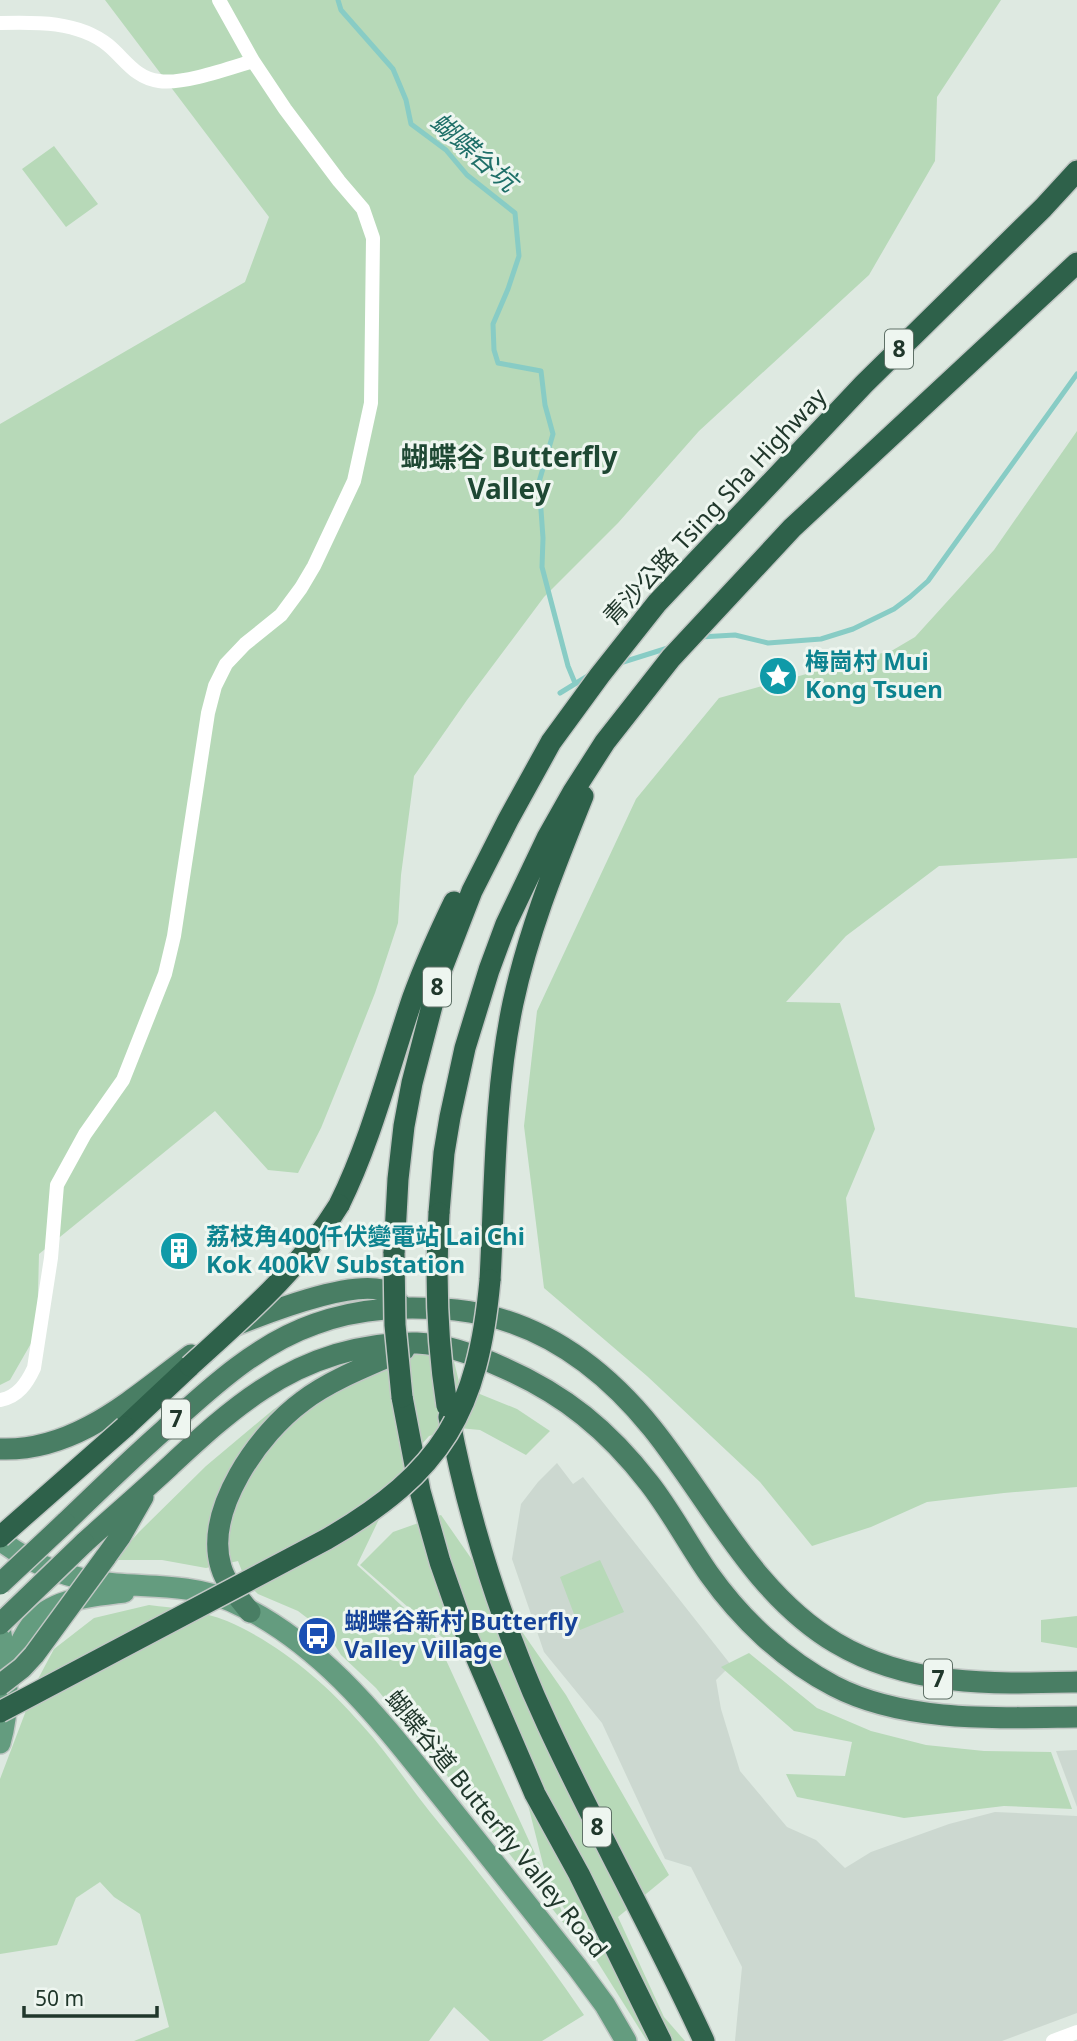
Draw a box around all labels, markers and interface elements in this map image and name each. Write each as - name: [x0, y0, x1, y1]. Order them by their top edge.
- water label: 蝴蝶谷坑: [424, 104, 529, 202]
- road number: 8: [885, 330, 913, 368]
- street label: 青沙公路 Tsing Sha Highway: [595, 380, 833, 632]
- district label: 蝴蝶谷 Butterfly Valley: [400, 437, 618, 507]
- place label: 梅崗村 Mui Kong Tsuen: [805, 644, 943, 705]
- place icon: 梅崗村 Mui Kong Tsuen: [757, 655, 799, 697]
- road number: 8: [423, 968, 451, 1006]
- place label: 荔枝角400仟伏變電站 Lai Chi Kok 400kV Substation: [206, 1219, 525, 1280]
- building icon: 荔枝角400仟伏變電站 Lai Chi Kok 400kV Substation: [158, 1230, 200, 1272]
- road number: 7: [162, 1400, 190, 1438]
- place label: 蝴蝶谷新村 Butterfly Valley Village: [344, 1604, 578, 1665]
- bus stop icon: 蝴蝶谷新村 Butterfly Valley Village: [296, 1615, 338, 1657]
- road number: 7: [924, 1660, 952, 1698]
- street label: 蝴蝶谷道 Butterfly Valley Road: [379, 1682, 616, 1964]
- road number: 8: [583, 1808, 611, 1846]
- scale bar: [24, 1974, 158, 2018]
- text: 50 m: [35, 1984, 84, 2012]

